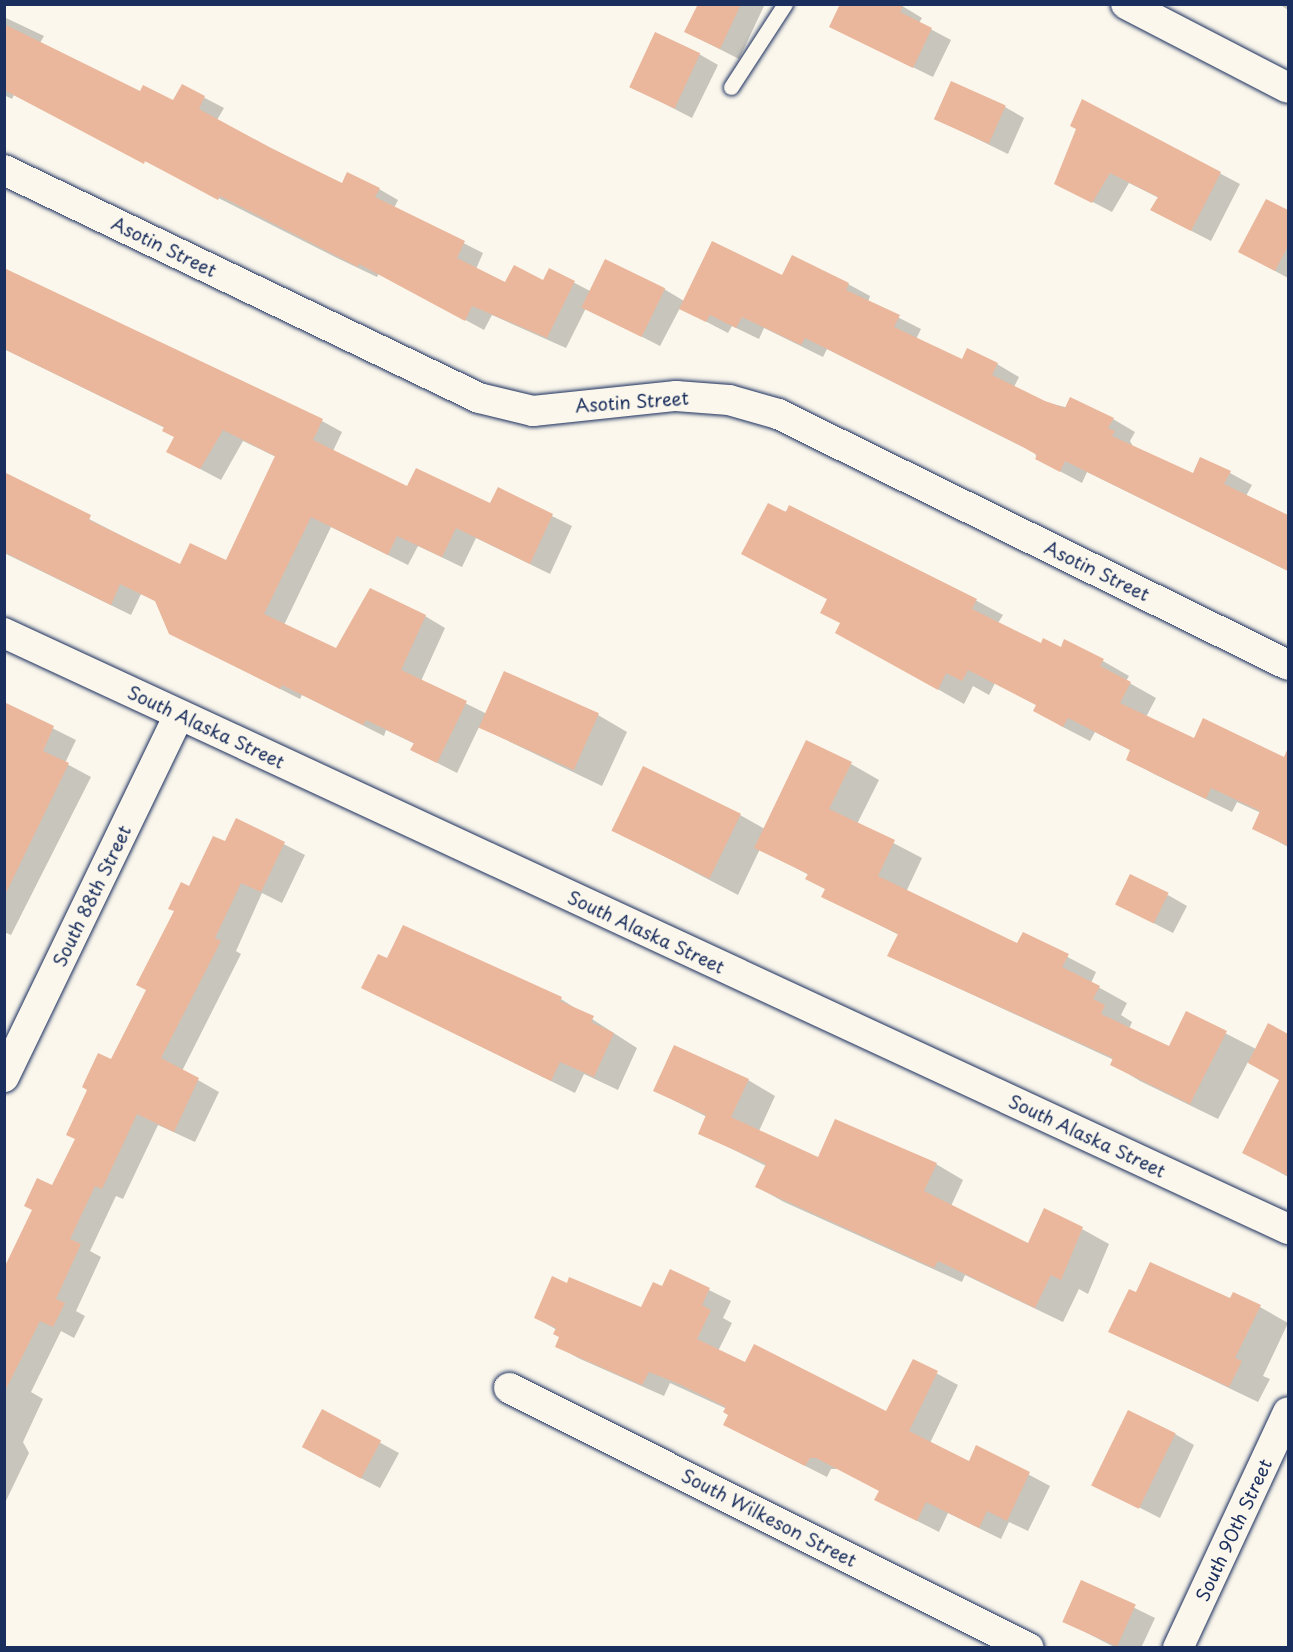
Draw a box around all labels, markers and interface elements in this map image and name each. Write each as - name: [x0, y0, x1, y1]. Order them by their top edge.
- street label: Asotin Street: [107, 212, 221, 282]
- street label: Asotin Street: [574, 387, 690, 417]
- street label: Asotin Street: [1040, 536, 1154, 606]
- street label: South Alaska Street: [122, 680, 290, 774]
- street label: South 88th Street: [48, 821, 136, 971]
- street label: South Alaska Street: [562, 885, 730, 979]
- street label: South Alaska Street: [1003, 1089, 1171, 1183]
- street label: South 90th Street: [1191, 1454, 1277, 1606]
- street label: South Wilkeson Street: [678, 1465, 860, 1571]

